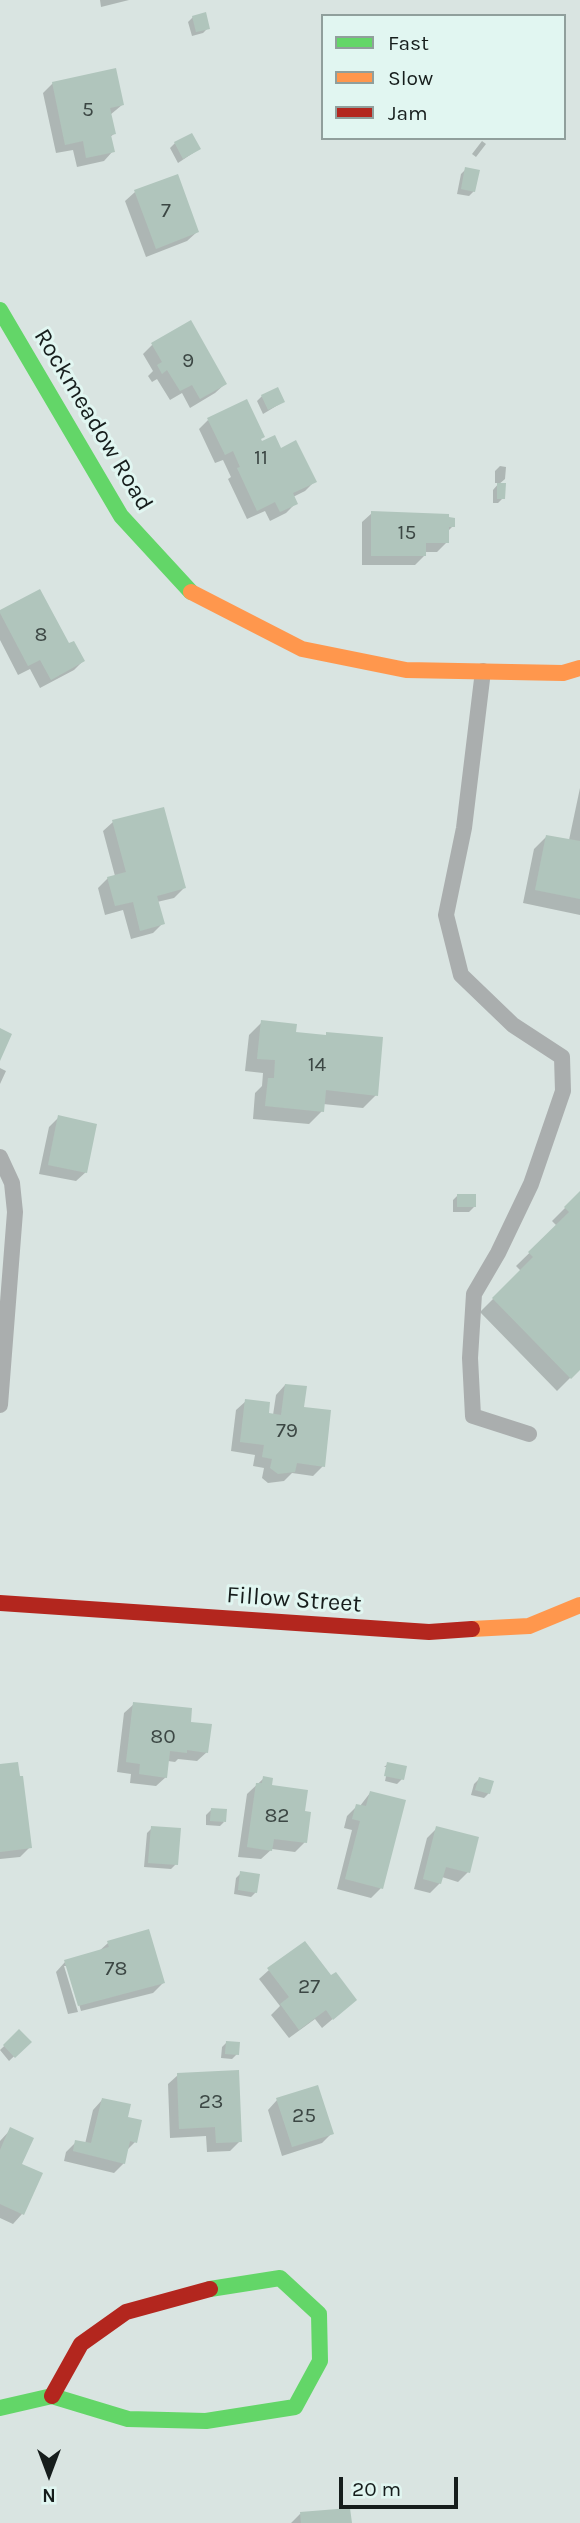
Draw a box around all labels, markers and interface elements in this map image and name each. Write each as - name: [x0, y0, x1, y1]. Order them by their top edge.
- legend: [321, 14, 566, 140]
- text: Fast: [388, 31, 429, 55]
- text: Slow: [388, 66, 433, 90]
- house number: 5: [82, 97, 94, 123]
- text: Jam: [388, 101, 428, 125]
- house number: 7: [161, 198, 171, 224]
- street label: Rockmeadow Road: [27, 324, 159, 516]
- house number: 9: [182, 348, 194, 374]
- house number: 11: [254, 445, 268, 471]
- house number: 15: [398, 520, 416, 546]
- house number: 8: [35, 622, 47, 648]
- house number: 14: [308, 1052, 326, 1078]
- house number: 79: [276, 1418, 298, 1444]
- street label: Fillow Street: [226, 1581, 362, 1619]
- house number: 80: [150, 1724, 176, 1750]
- house number: 82: [264, 1803, 290, 1829]
- house number: 78: [105, 1956, 127, 1982]
- house number: 27: [298, 1974, 320, 2000]
- house number: 23: [199, 2089, 223, 2115]
- house number: 25: [292, 2103, 316, 2129]
- north arrow: [14, 2439, 84, 2509]
- scale bar: [342, 2464, 461, 2508]
- text: 20 m: [352, 2477, 401, 2501]
- text: N: [42, 2484, 56, 2506]

